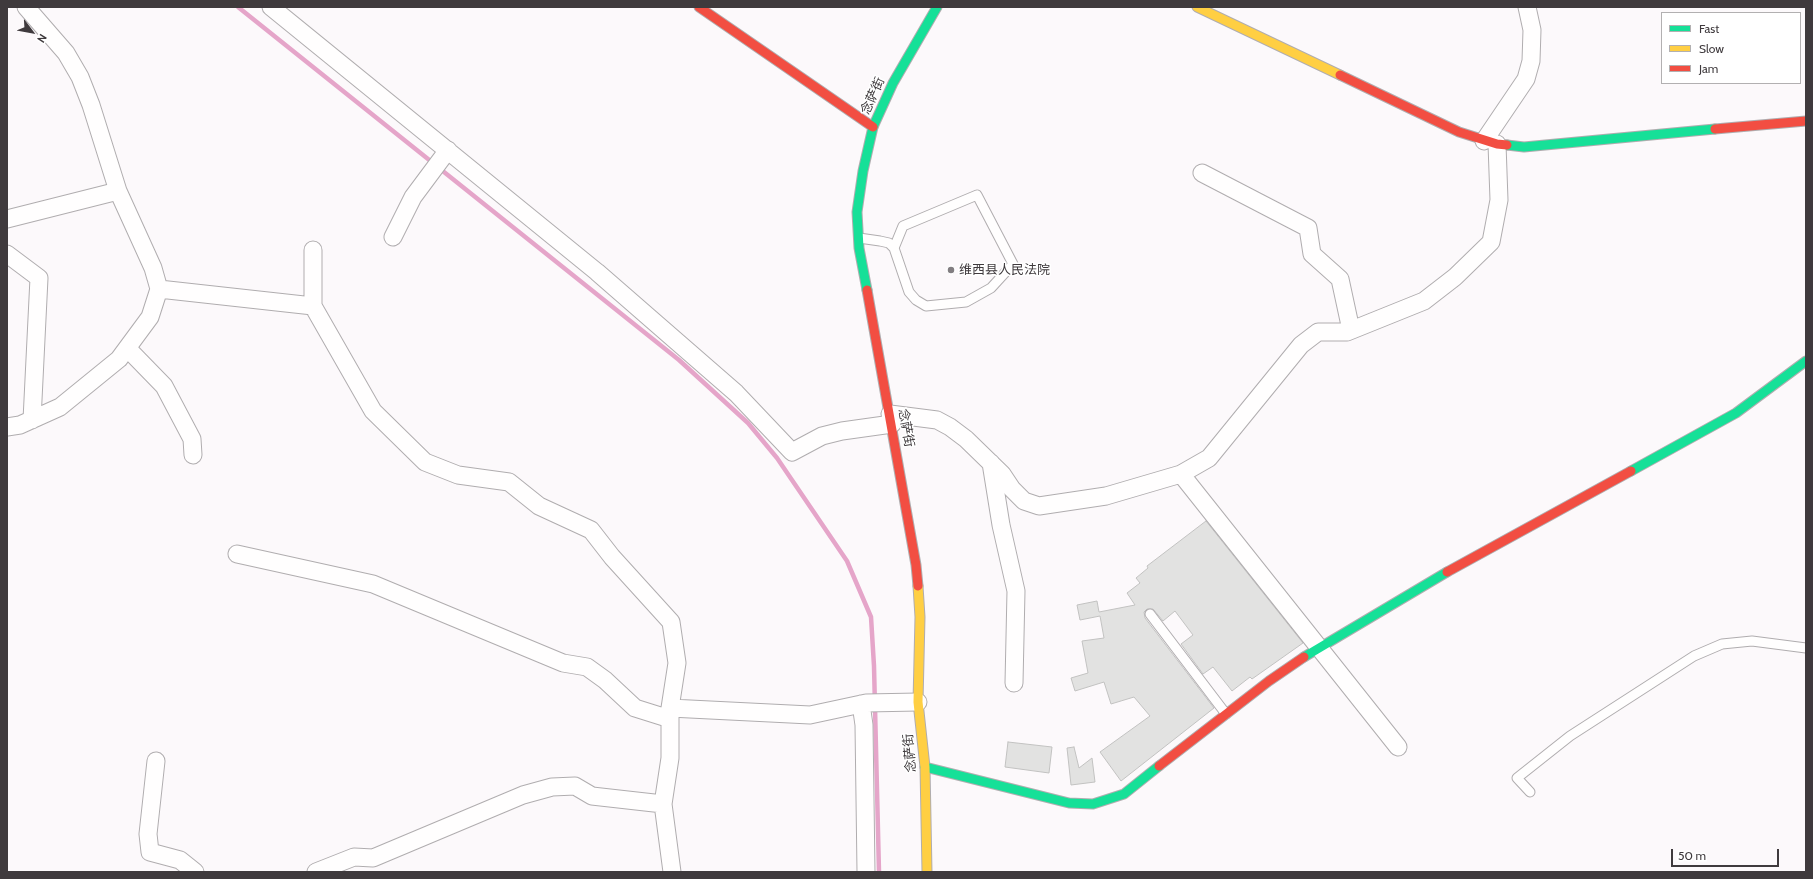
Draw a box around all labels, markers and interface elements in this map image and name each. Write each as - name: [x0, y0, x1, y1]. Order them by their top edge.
- north arrow: [12, 12, 52, 52]
- legend: [1661, 12, 1801, 84]
- text: Fast: [1699, 21, 1719, 36]
- text: N: [34, 31, 50, 45]
- text: Slow: [1699, 41, 1724, 56]
- text: Jam: [1699, 61, 1718, 76]
- street label: 念萨街: [858, 75, 888, 117]
- place label: 维西县人民法院: [959, 262, 1050, 278]
- marker: 维西县人民法院: [946, 265, 956, 275]
- street label: 念萨街: [895, 407, 917, 449]
- street label: 念萨街: [901, 733, 919, 773]
- scale bar: [1673, 841, 1781, 867]
- text: 50 m: [1678, 848, 1706, 863]

